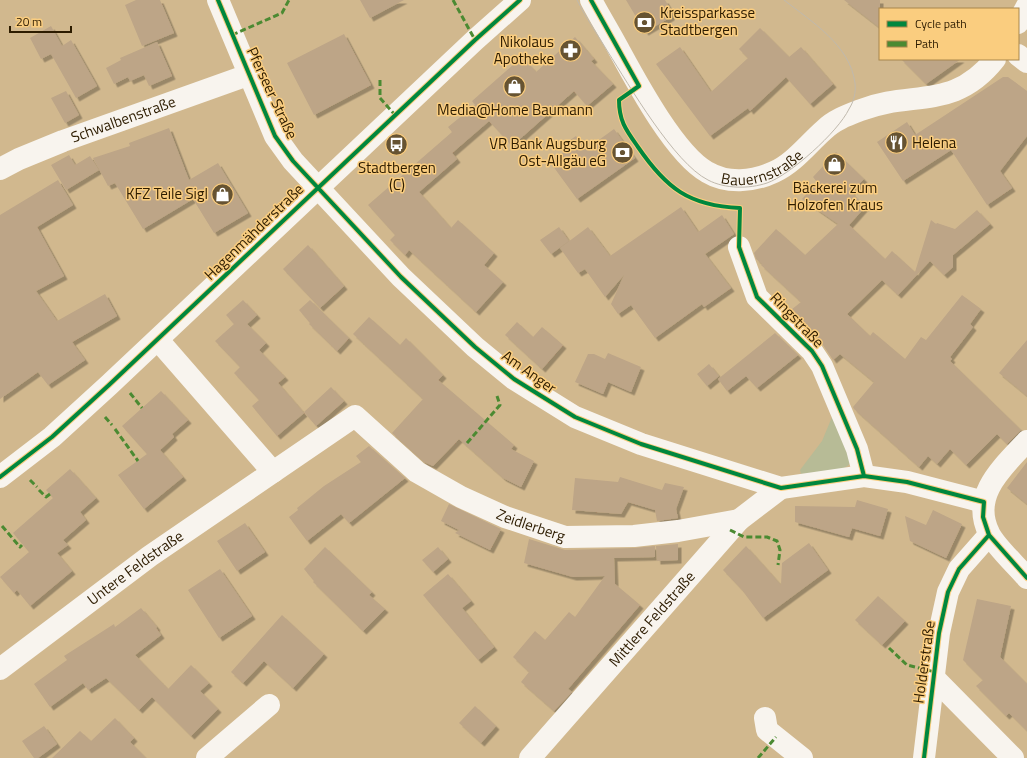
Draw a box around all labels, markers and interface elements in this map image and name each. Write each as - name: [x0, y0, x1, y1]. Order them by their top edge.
- place label: Kreissparkasse Stadtbergen: [660, 1, 755, 41]
- scale bar: [10, 8, 71, 34]
- legend: [879, 8, 1019, 60]
- bank icon: Kreissparkasse Stadtbergen: [631, 9, 657, 35]
- text: 20 m: [16, 12, 42, 31]
- text: Cycle path: [915, 14, 967, 33]
- place label: Nikolaus Apotheke: [494, 30, 554, 70]
- text: Path: [915, 34, 939, 53]
- pharmacy icon: Nikolaus Apotheke: [557, 38, 583, 64]
- street label: Pferseer Straße: [241, 43, 304, 143]
- shop icon: Media@Home Baumann: [502, 74, 528, 100]
- street label: Schwalbenstraße: [68, 90, 179, 148]
- place label: Media@Home Baumann: [437, 98, 593, 121]
- restaurant icon: Helena: [884, 130, 910, 156]
- place label: Helena: [912, 131, 957, 154]
- bus stop icon: Stadtbergen (C): [384, 132, 410, 158]
- place label: VR Bank Augsburg Ost-Allgäu eG: [489, 132, 606, 172]
- bank icon: VR Bank Augsburg Ost-Allgäu eG: [609, 140, 635, 166]
- street label: Bauernstraße: [719, 144, 808, 191]
- shop icon: Bäckerei zum Holzofen Kraus: [822, 152, 848, 178]
- place label: Stadtbergen (C): [358, 156, 436, 196]
- place label: Bäckerei zum Holzofen Kraus: [787, 176, 883, 216]
- street label: Hagenmähderstraße: [199, 178, 309, 285]
- shop icon: KFZ Teile Sigl: [210, 181, 236, 207]
- place label: KFZ Teile Sigl: [126, 182, 208, 205]
- street label: Ringstraße: [765, 287, 830, 353]
- street label: Am Anger: [497, 344, 561, 399]
- street label: Zeidlerberg: [493, 503, 569, 547]
- street label: Untere Feldstraße: [82, 524, 188, 610]
- street label: Mittlere Feldstraße: [603, 566, 700, 672]
- street label: Holderstraße: [906, 619, 941, 705]

